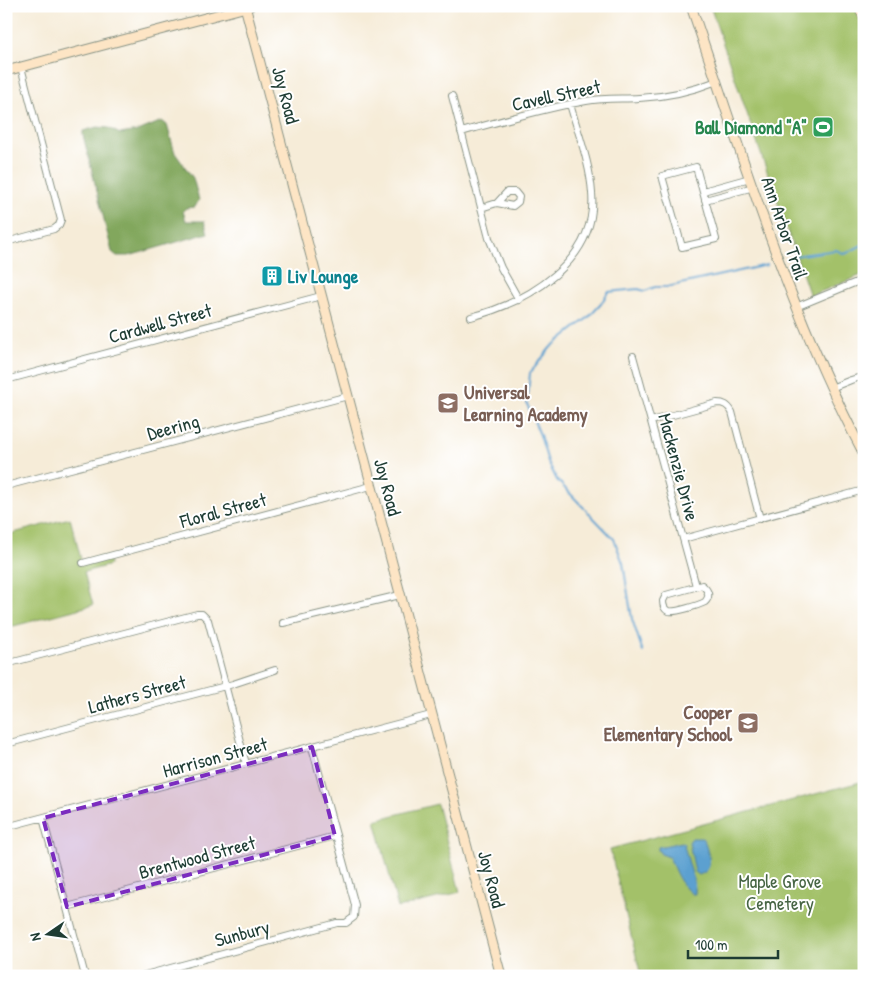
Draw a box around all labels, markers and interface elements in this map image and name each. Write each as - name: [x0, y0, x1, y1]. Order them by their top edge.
- street label: Joy Road: [266, 64, 306, 127]
- street label: Cavell Street: [509, 73, 603, 117]
- place label: Ball Diamond "A": [695, 114, 807, 140]
- sports icon: Ball Diamond "A": [811, 115, 835, 139]
- street label: Ann Arbor Trail: [755, 173, 815, 284]
- place label: Liv Lounge: [288, 263, 359, 290]
- building icon: Liv Lounge: [260, 264, 284, 288]
- street label: Cardwell Street: [106, 297, 215, 349]
- place label: Universal Learning Academy: [464, 379, 588, 428]
- school or university icon: Universal Learning Academy: [436, 391, 460, 415]
- street label: Deering: [144, 408, 202, 446]
- street label: Mackenzie Drive: [652, 410, 706, 524]
- street label: Joy Road: [368, 456, 408, 519]
- street label: Floral Street: [176, 486, 269, 534]
- street label: Lathers Street: [85, 668, 189, 719]
- place label: Cooper Elementary School: [604, 699, 733, 748]
- school or university icon: Cooper Elementary School: [736, 711, 760, 735]
- street label: Harrison Street: [160, 730, 271, 783]
- street label: Brentwood Street: [136, 829, 259, 885]
- street label: Joy Road: [472, 848, 512, 911]
- park label: Maple Grove Cemetery: [738, 868, 822, 916]
- north arrow: [22, 910, 72, 960]
- street label: Sunbury: [212, 913, 272, 953]
- scale bar: [688, 927, 778, 959]
- text: N: [25, 931, 45, 943]
- text: 100 m: [695, 934, 728, 955]

